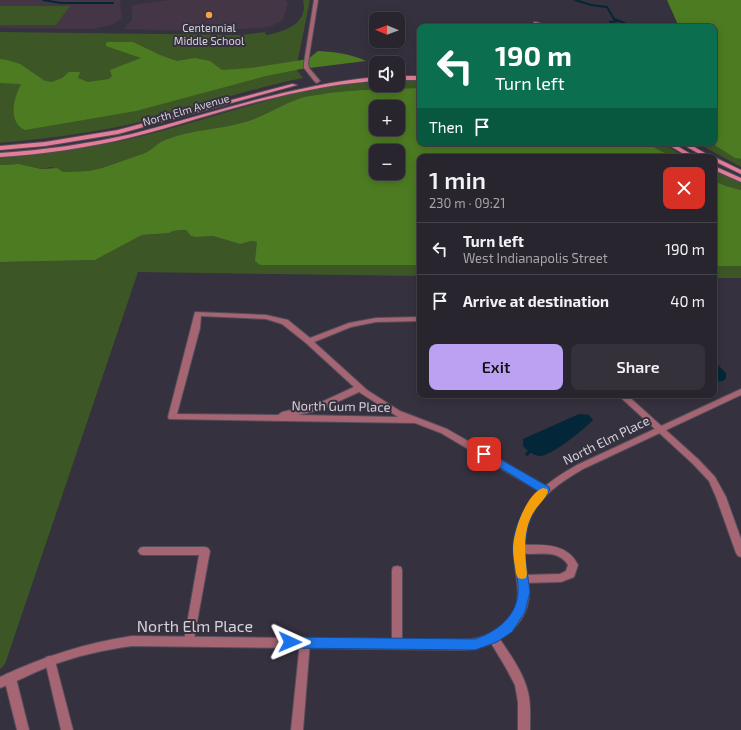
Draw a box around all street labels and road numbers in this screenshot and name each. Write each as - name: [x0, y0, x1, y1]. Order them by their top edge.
- street label: North Elm Avenue: [141, 91, 231, 128]
- street label: North Gum Place: [291, 397, 391, 415]
- street label: North Elm Place: [560, 412, 652, 468]
- street label: North Elm Place: [137, 616, 253, 635]

